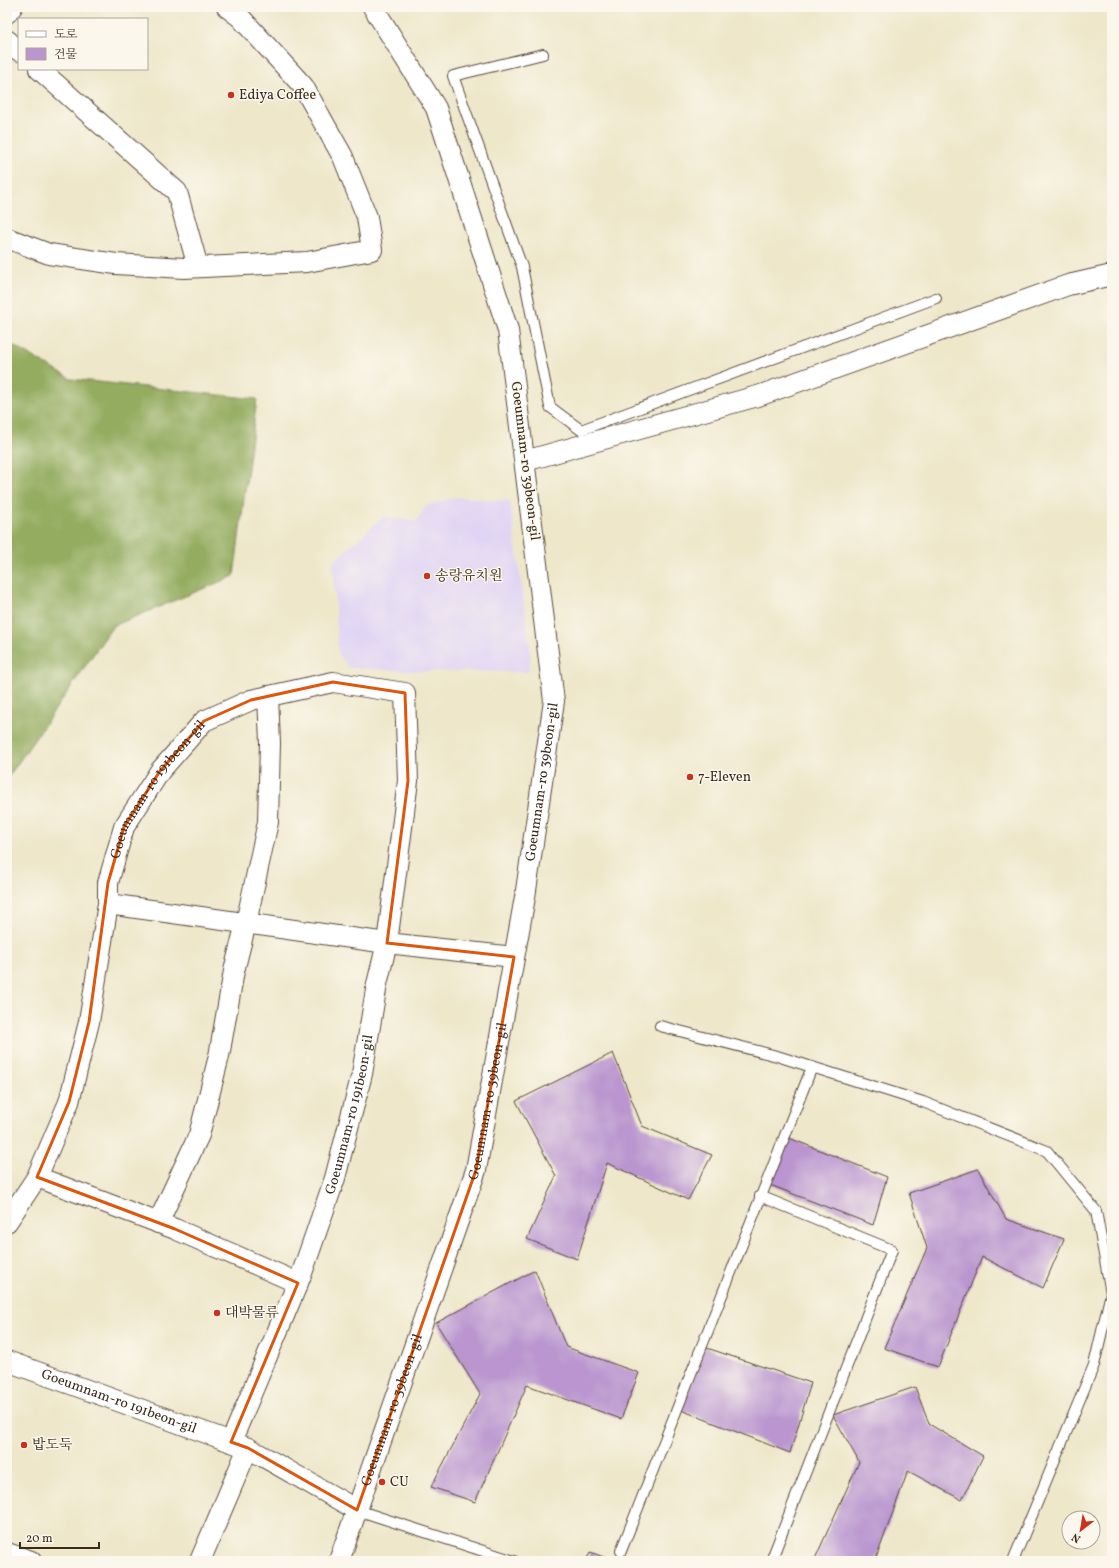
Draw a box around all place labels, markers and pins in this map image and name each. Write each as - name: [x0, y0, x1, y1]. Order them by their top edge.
- place label: Ediya Coffee: [239, 86, 316, 105]
- marker: Ediya Coffee: [226, 90, 236, 100]
- place label: 송랑유치원: [435, 567, 503, 586]
- marker: 송랑유치원: [422, 571, 432, 581]
- place label: 7-Eleven: [698, 768, 751, 787]
- marker: 7-Eleven: [685, 772, 695, 782]
- place label: 대박물류: [225, 1304, 279, 1323]
- marker: 대박물류: [212, 1308, 222, 1318]
- place label: 밥도둑: [32, 1436, 73, 1455]
- marker: 밥도둑: [19, 1440, 29, 1450]
- place label: CU: [390, 1473, 409, 1492]
- marker: CU: [377, 1477, 387, 1487]

